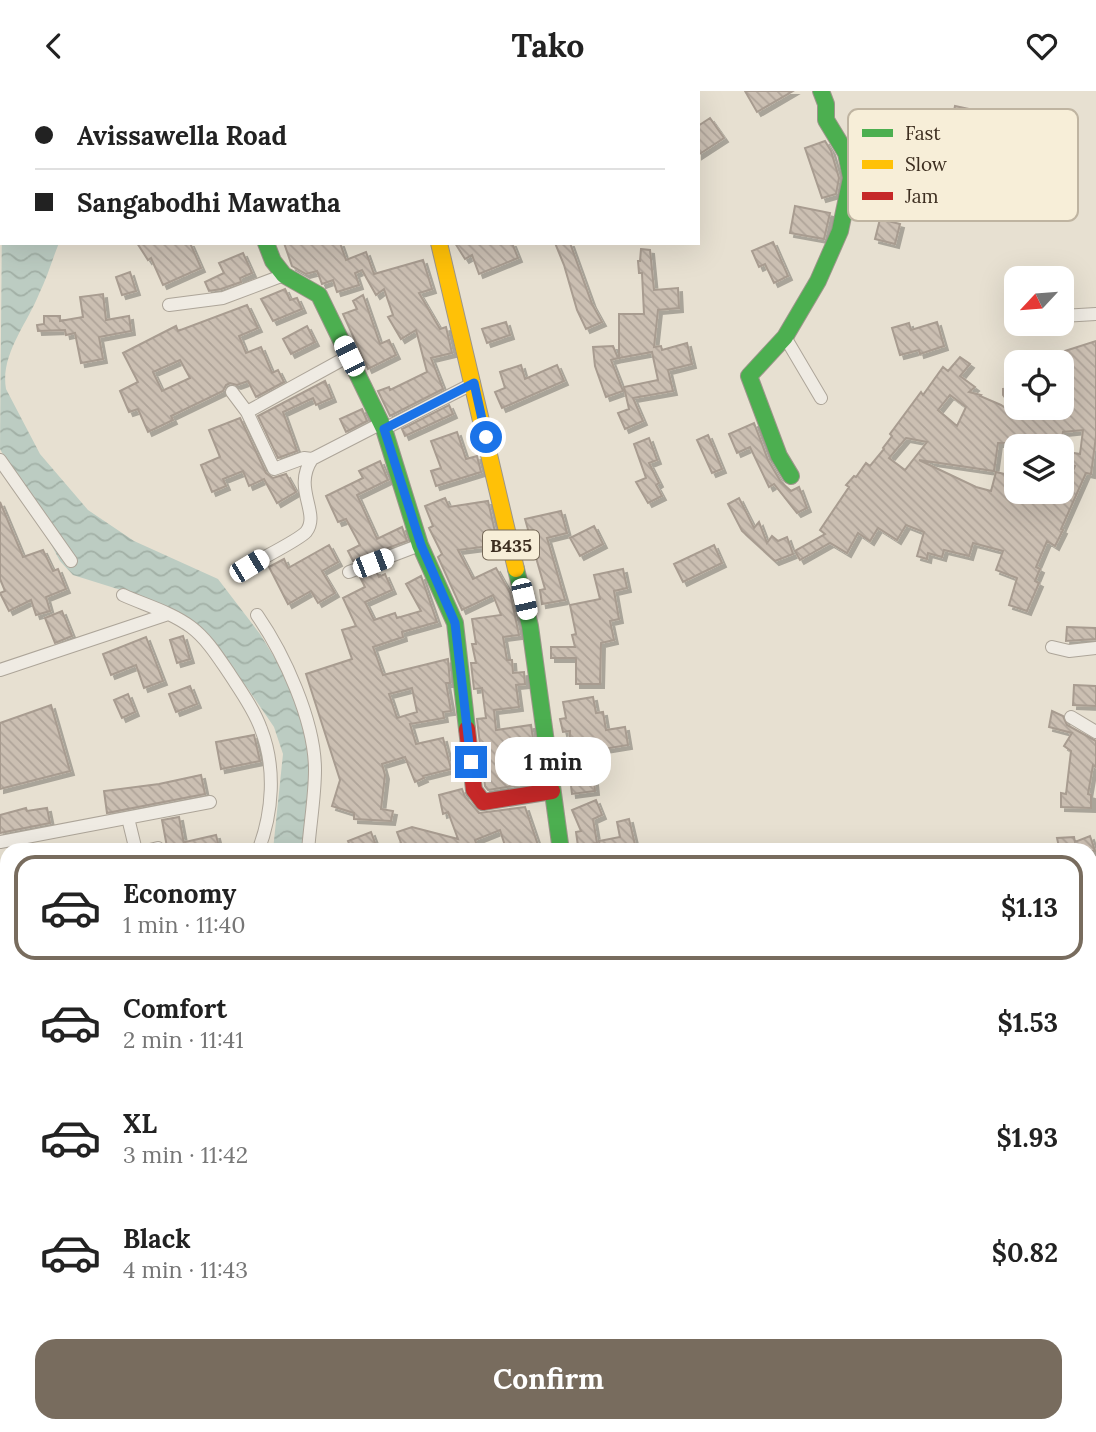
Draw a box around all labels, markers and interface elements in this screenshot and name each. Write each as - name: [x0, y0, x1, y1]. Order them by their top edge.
- text: Tako: [512, 25, 584, 66]
- icon: back: [35, 27, 73, 65]
- icon: heart: [1023, 27, 1061, 65]
- legend: [848, 109, 1078, 221]
- text: Avissawella Road: [77, 119, 287, 152]
- text: Fast: [905, 121, 941, 145]
- text: Slow: [905, 152, 948, 176]
- text: Jam: [904, 184, 939, 208]
- text: Sangabodhi Mawatha: [77, 186, 341, 219]
- north arrow: [1004, 266, 1074, 336]
- map controls: [1004, 266, 1074, 504]
- car: [331, 333, 368, 379]
- button: locate: [1004, 350, 1074, 420]
- route start: [470, 421, 502, 453]
- button: layers: [1004, 434, 1074, 504]
- road number: B435: [483, 531, 539, 559]
- car: [226, 546, 273, 586]
- car: [350, 546, 397, 580]
- car: [510, 576, 539, 622]
- callout: 1 min: [496, 737, 611, 787]
- route end: [455, 746, 487, 778]
- text: 1 min: [524, 747, 582, 776]
- icon: car: [39, 876, 102, 939]
- text: Economy: [123, 877, 236, 910]
- text: $1.13: [1001, 891, 1058, 924]
- text: 1 min · 11:40: [123, 910, 246, 939]
- icon: car: [39, 991, 102, 1054]
- text: Comfort: [123, 992, 227, 1025]
- text: $1.53: [997, 1006, 1058, 1039]
- text: 2 min · 11:41: [123, 1025, 244, 1054]
- icon: car: [39, 1106, 102, 1169]
- text: XL: [123, 1107, 157, 1140]
- text: $1.93: [997, 1121, 1058, 1154]
- text: 3 min · 11:42: [123, 1140, 248, 1169]
- icon: car: [39, 1221, 102, 1284]
- text: Black: [123, 1222, 191, 1255]
- text: $0.82: [992, 1236, 1058, 1269]
- text: 4 min · 11:43: [123, 1255, 248, 1284]
- button: Confirm: [35, 1339, 1062, 1419]

